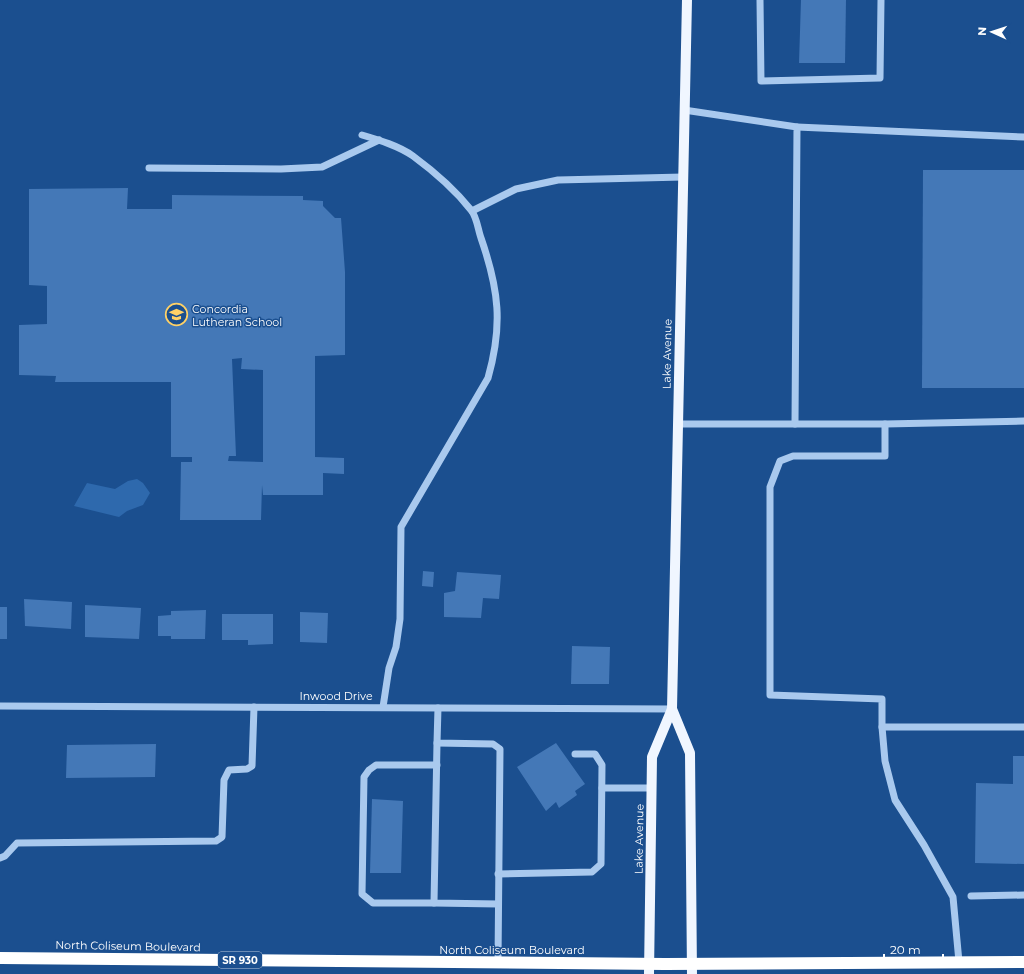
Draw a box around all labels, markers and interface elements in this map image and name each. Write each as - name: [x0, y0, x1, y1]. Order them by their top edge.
- north arrow: [972, 12, 1012, 52]
- text: N: [975, 27, 989, 36]
- school or university icon: Concordia Lutheran School: [164, 302, 190, 328]
- place label: Concordia Lutheran School: [192, 302, 282, 329]
- street label: Lake Avenue: [659, 318, 675, 389]
- street label: Inwood Drive: [299, 689, 373, 703]
- street label: Lake Avenue: [631, 803, 647, 874]
- scale bar: [884, 936, 943, 962]
- street label: North Coliseum Boulevard: [55, 938, 201, 954]
- text: 20 m: [890, 942, 921, 957]
- street label: North Coliseum Boulevard: [439, 943, 585, 957]
- road number: SR 930: [218, 952, 262, 968]

